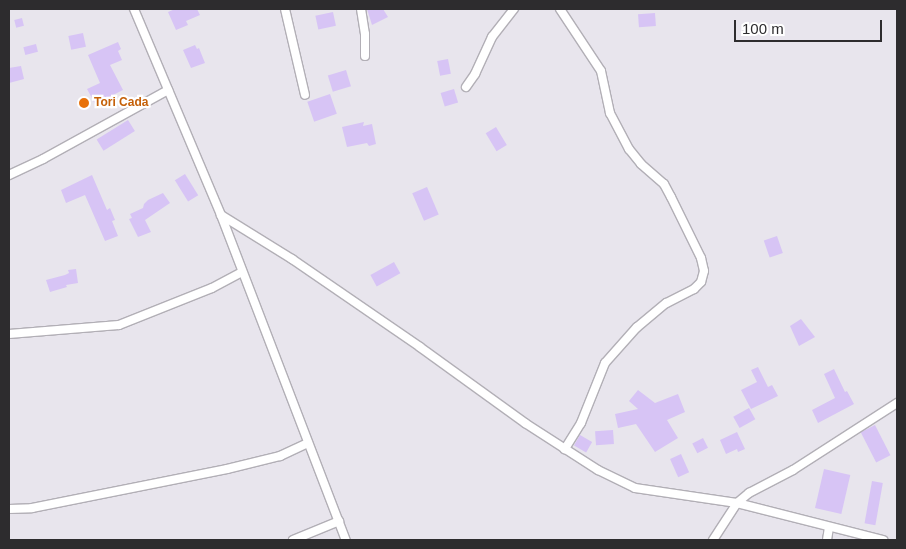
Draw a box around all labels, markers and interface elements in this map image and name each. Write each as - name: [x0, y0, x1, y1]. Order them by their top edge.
- scale bar: [736, 10, 884, 42]
- text: 100 m: [742, 20, 784, 37]
- place label: Tori Cada: [94, 96, 148, 110]
- marker: Tori Cada: [78, 97, 90, 109]

